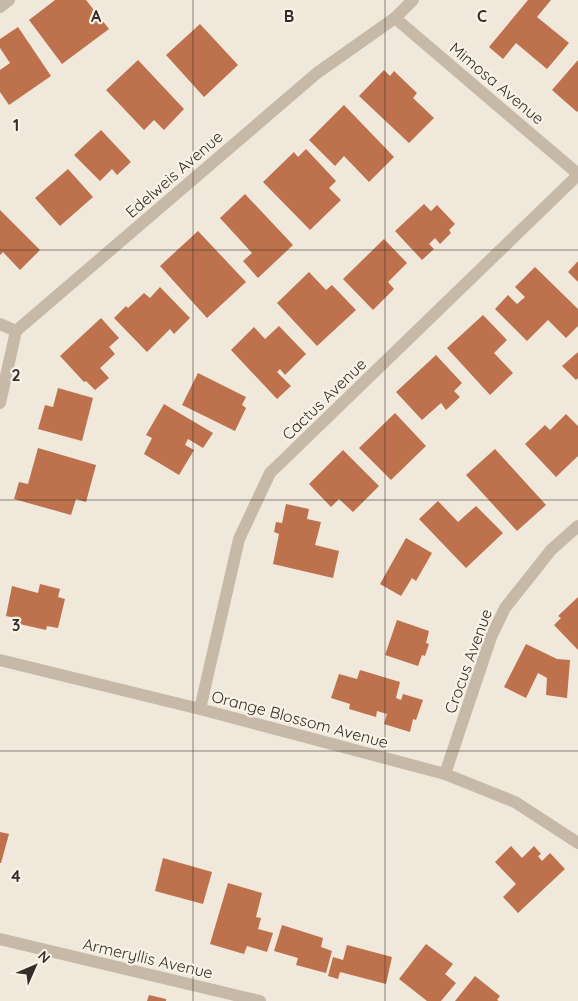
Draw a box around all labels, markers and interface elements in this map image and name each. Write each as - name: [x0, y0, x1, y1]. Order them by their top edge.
- text: A: [91, 6, 102, 26]
- text: B: [284, 6, 294, 26]
- text: C: [477, 6, 487, 26]
- street label: Mimosa Avenue: [446, 38, 548, 128]
- text: 1: [13, 115, 19, 135]
- street label: Edelweis Avenue: [121, 126, 227, 222]
- street label: Cactus Avenue: [278, 354, 370, 444]
- text: 2: [11, 365, 21, 385]
- street label: Crocus Avenue: [440, 606, 496, 716]
- text: 3: [12, 615, 20, 635]
- street label: Orange Blossom Avenue: [209, 686, 391, 752]
- text: 4: [11, 866, 21, 886]
- street label: Armeryllis Avenue: [81, 933, 215, 983]
- north arrow: [10, 941, 60, 991]
- text: N: [34, 947, 54, 967]

